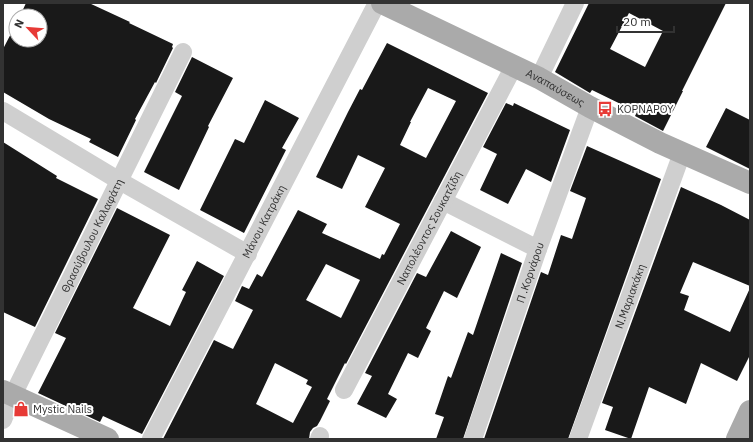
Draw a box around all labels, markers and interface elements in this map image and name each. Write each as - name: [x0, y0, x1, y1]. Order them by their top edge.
- north arrow: [8, 8, 48, 48]
- scale bar: [617, 8, 674, 34]
- text: 20 m: [623, 14, 651, 29]
- text: N: [11, 17, 27, 30]
- street label: Αναπαύσεως: [524, 66, 587, 110]
- bus stop icon: ΚΟΡΝΑΡΟΥ: [596, 100, 614, 118]
- place label: ΚΟΡΝΑΡΟΥ: [617, 102, 674, 116]
- street label: Ναπολέοντος Σουκατζίδη: [393, 169, 465, 287]
- street label: Θρασύβουλου Καλαφάτη: [58, 176, 126, 295]
- street label: Μάνου Κατράκη: [239, 182, 289, 261]
- street label: Π .Κορνάρου: [513, 240, 547, 305]
- street label: Ν.Μαριακάκη: [612, 262, 648, 331]
- shop icon: Mystic Nails: [12, 400, 30, 418]
- place label: Mystic Nails: [33, 402, 92, 416]

